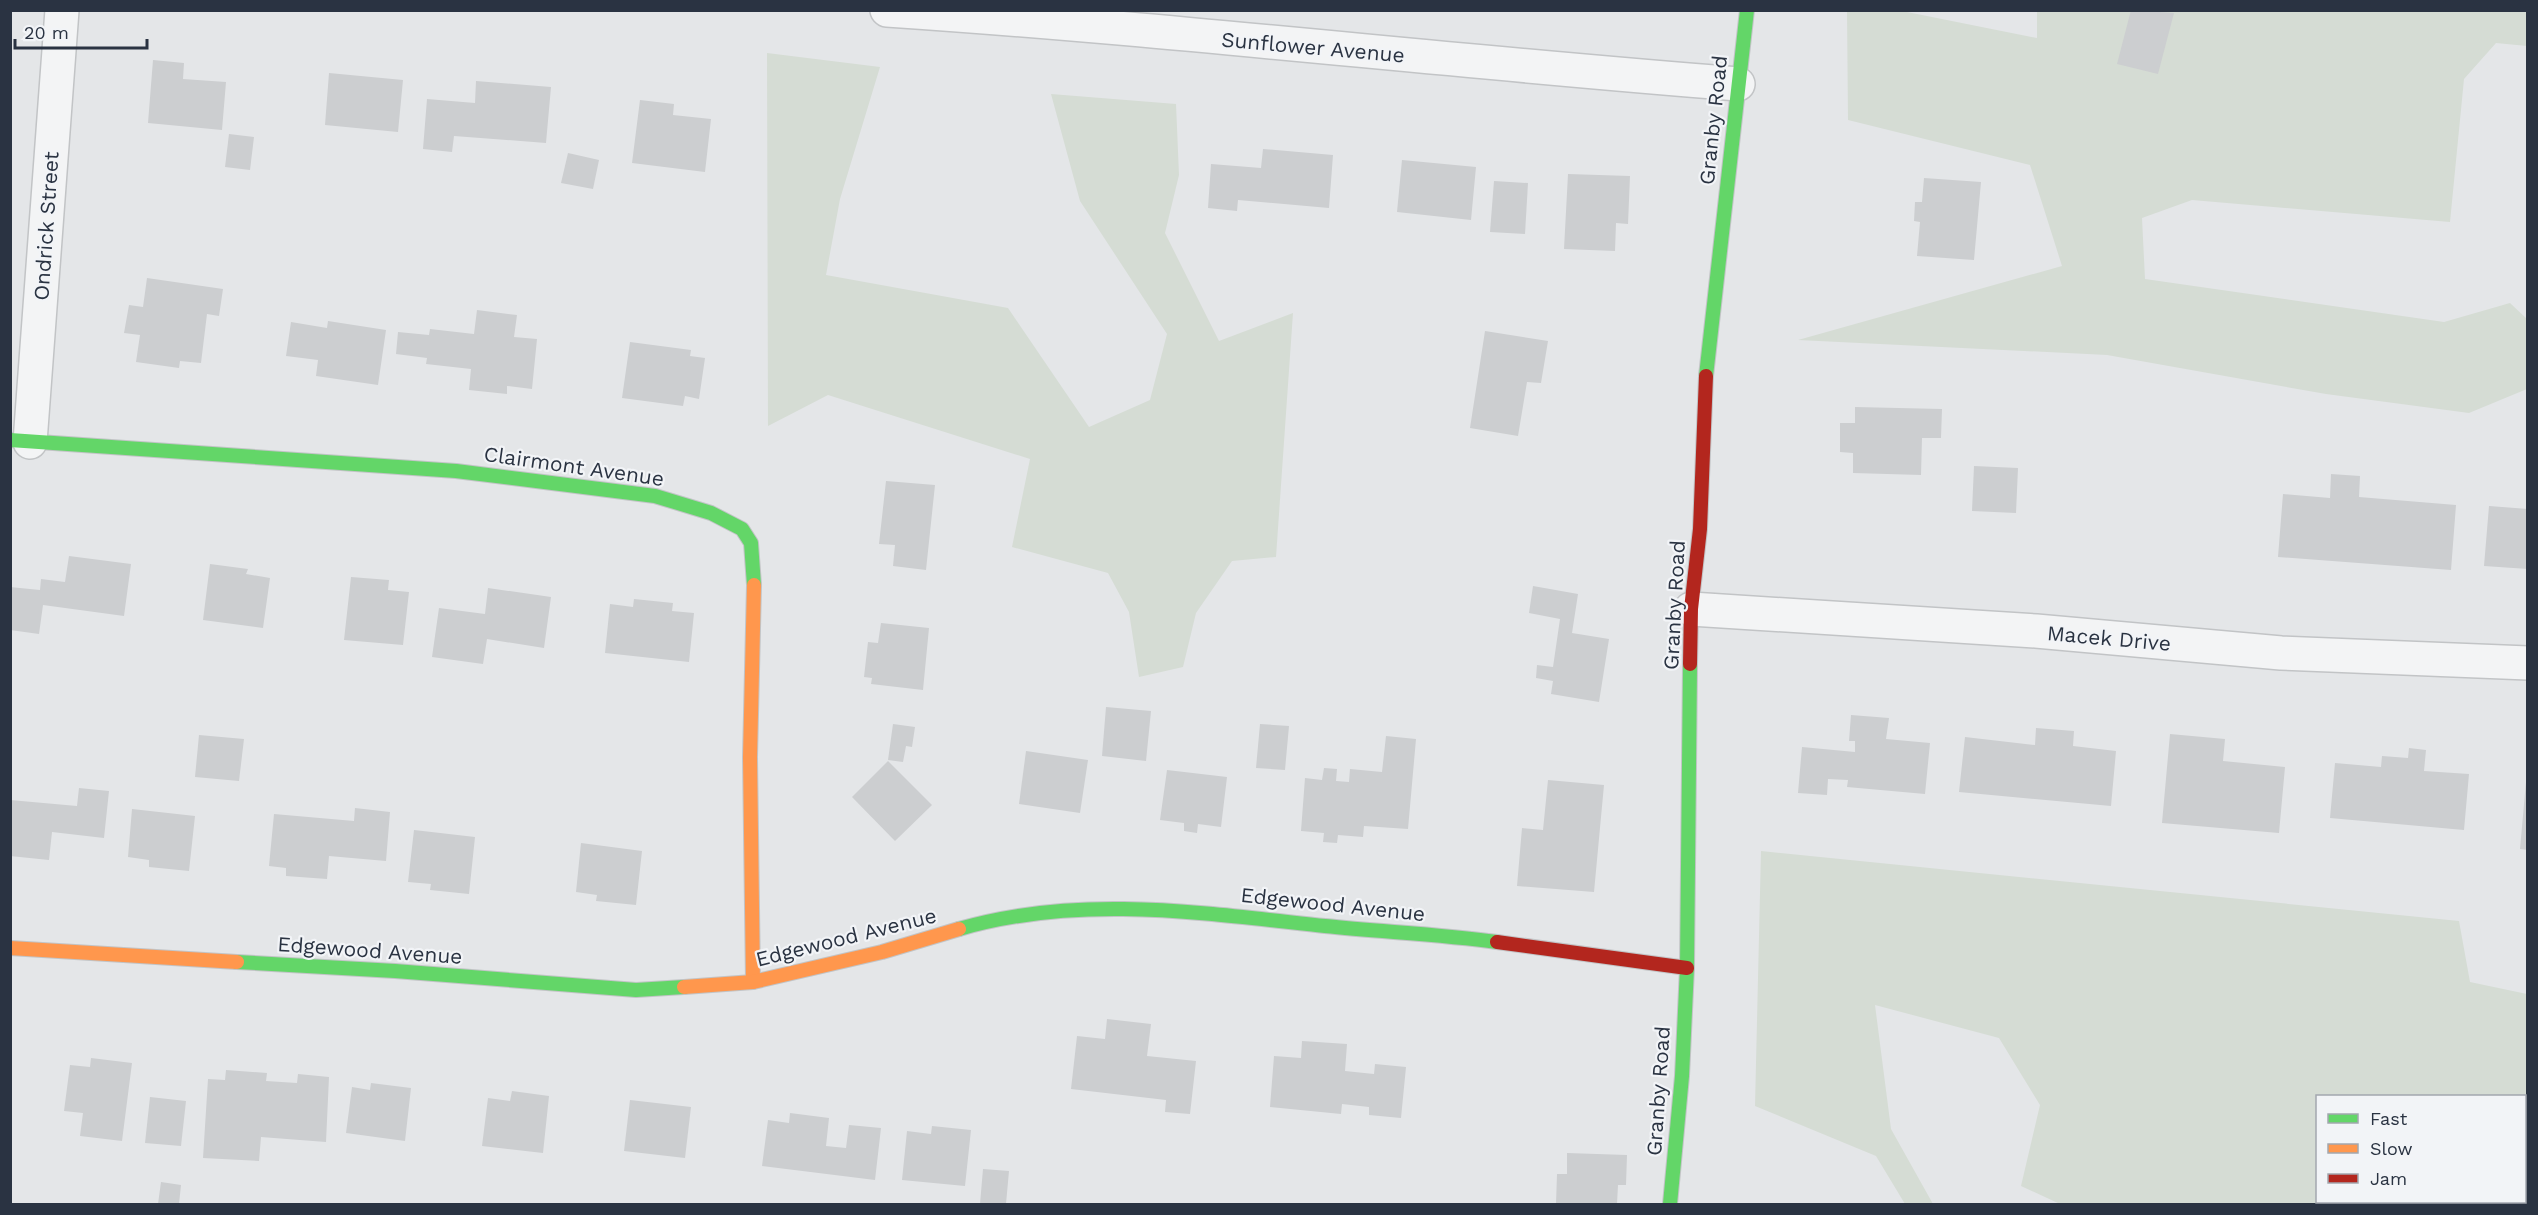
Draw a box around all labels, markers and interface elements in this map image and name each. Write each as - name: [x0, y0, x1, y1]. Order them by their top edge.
- scale bar: [15, 12, 147, 50]
- text: 20 m: [24, 22, 69, 43]
- street label: Sunflower Avenue: [1220, 27, 1406, 67]
- street label: Granby Road: [1694, 54, 1732, 186]
- street label: Ondrick Street: [28, 150, 64, 301]
- street label: Clairmont Avenue: [482, 441, 666, 491]
- street label: Granby Road: [1658, 539, 1690, 671]
- street label: Macek Drive: [2046, 620, 2172, 656]
- street label: Edgewood Avenue: [1240, 882, 1426, 926]
- street label: Edgewood Avenue: [753, 902, 939, 972]
- street label: Edgewood Avenue: [277, 931, 463, 969]
- street label: Granby Road: [1641, 1025, 1675, 1157]
- legend: [2316, 1095, 2526, 1203]
- text: Fast: [2370, 1108, 2408, 1129]
- text: Slow: [2370, 1138, 2413, 1159]
- text: Jam: [2370, 1168, 2407, 1189]

